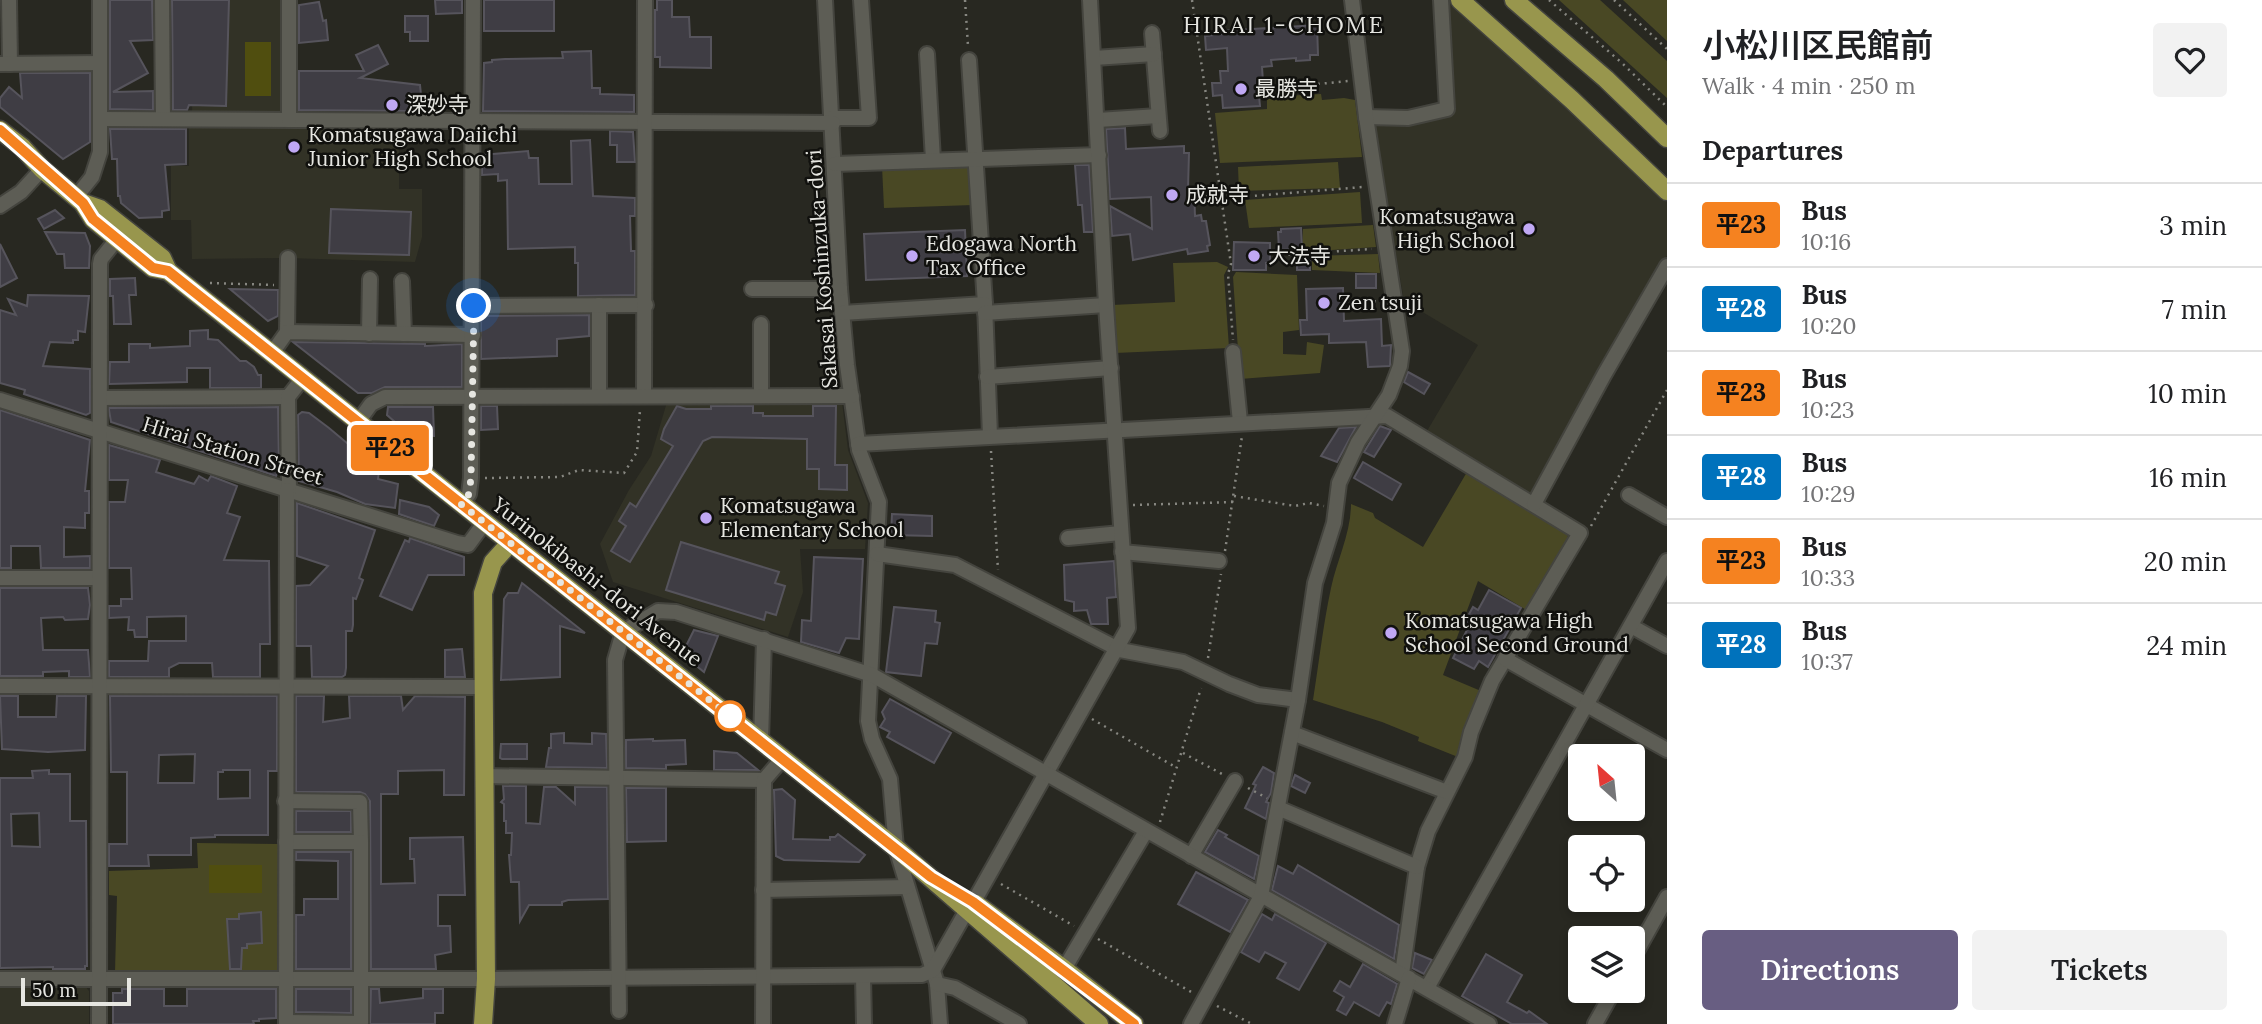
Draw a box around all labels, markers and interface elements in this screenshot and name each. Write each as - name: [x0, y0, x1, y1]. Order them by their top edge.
- district label: HIRAI 1-CHOME: [1183, 10, 1385, 39]
- button: heart: [2153, 23, 2227, 97]
- text: 小松川区民館前: [1702, 24, 1933, 66]
- text: Walk · 4 min · 250 m: [1702, 71, 1915, 100]
- place label: 最勝寺: [1255, 75, 1318, 102]
- marker: 最勝寺: [1233, 81, 1249, 97]
- place label: 深妙寺: [406, 91, 469, 118]
- marker: 深妙寺: [384, 97, 400, 113]
- place label: Komatsugawa Daiichi Junior High School: [307, 121, 517, 172]
- text: Departures: [1702, 134, 1843, 167]
- marker: Komatsugawa Daiichi Junior High School: [286, 139, 302, 155]
- street label: Sakasai Koshinzuka-dori: [800, 148, 843, 389]
- place label: 成就寺: [1186, 181, 1249, 208]
- marker: 成就寺: [1164, 187, 1180, 203]
- text: Bus: [1801, 194, 1847, 227]
- place label: Komatsugawa High School: [1379, 203, 1515, 254]
- text: 平23: [1716, 209, 1766, 240]
- text: 3 min: [2159, 209, 2227, 242]
- marker: Komatsugawa High School: [1521, 221, 1537, 237]
- text: 10:16: [1801, 227, 1851, 256]
- place label: Edogawa North Tax Office: [926, 230, 1077, 281]
- place label: 大法寺: [1268, 242, 1331, 269]
- marker: Edogawa North Tax Office: [904, 248, 920, 264]
- marker: 大法寺: [1246, 248, 1262, 264]
- text: Bus: [1802, 278, 1847, 311]
- your location: [456, 288, 491, 323]
- place label: Zen tsuji: [1338, 289, 1422, 316]
- text: 平28: [1716, 293, 1767, 324]
- text: 7 min: [2162, 293, 2227, 326]
- marker: Zen tsuji: [1316, 295, 1332, 311]
- text: 10:20: [1802, 311, 1857, 340]
- text: Bus: [1801, 362, 1847, 395]
- text: 平23: [1716, 377, 1766, 408]
- text: 10 min: [2148, 377, 2227, 410]
- text: 10:23: [1801, 395, 1854, 424]
- street label: Hirai Station Street: [139, 410, 328, 491]
- line badge: 平23: [350, 425, 430, 471]
- text: 平23: [365, 432, 415, 463]
- text: Bus: [1802, 446, 1847, 479]
- text: 平28: [1716, 461, 1767, 492]
- text: 16 min: [2149, 461, 2227, 494]
- text: 10:29: [1802, 479, 1856, 508]
- street label: Yurinokibashi-dori Avenue: [486, 490, 708, 672]
- place label: Komatsugawa Elementary School: [720, 492, 904, 543]
- marker: Komatsugawa Elementary School: [698, 510, 714, 526]
- text: Bus: [1801, 530, 1847, 563]
- text: 平23: [1716, 545, 1766, 576]
- text: 20 min: [2144, 545, 2227, 578]
- text: 10:33: [1801, 563, 1855, 592]
- place label: Komatsugawa High School Second Ground: [1405, 607, 1629, 658]
- text: Bus: [1802, 614, 1847, 647]
- marker: Komatsugawa High School Second Ground: [1383, 625, 1399, 641]
- text: 平28: [1716, 629, 1767, 660]
- text: 24 min: [2146, 629, 2227, 662]
- text: 10:37: [1802, 647, 1853, 676]
- unlabelled marker: [715, 701, 745, 731]
- north arrow: [1568, 744, 1645, 821]
- map controls: [1568, 744, 1645, 1003]
- button: locate: [1568, 835, 1645, 912]
- button: layers: [1568, 926, 1645, 1003]
- button: Directions: [1702, 930, 1958, 1010]
- button: Tickets: [1972, 930, 2227, 1010]
- scale bar: [21, 975, 131, 1007]
- text: 50 m: [32, 978, 76, 1002]

